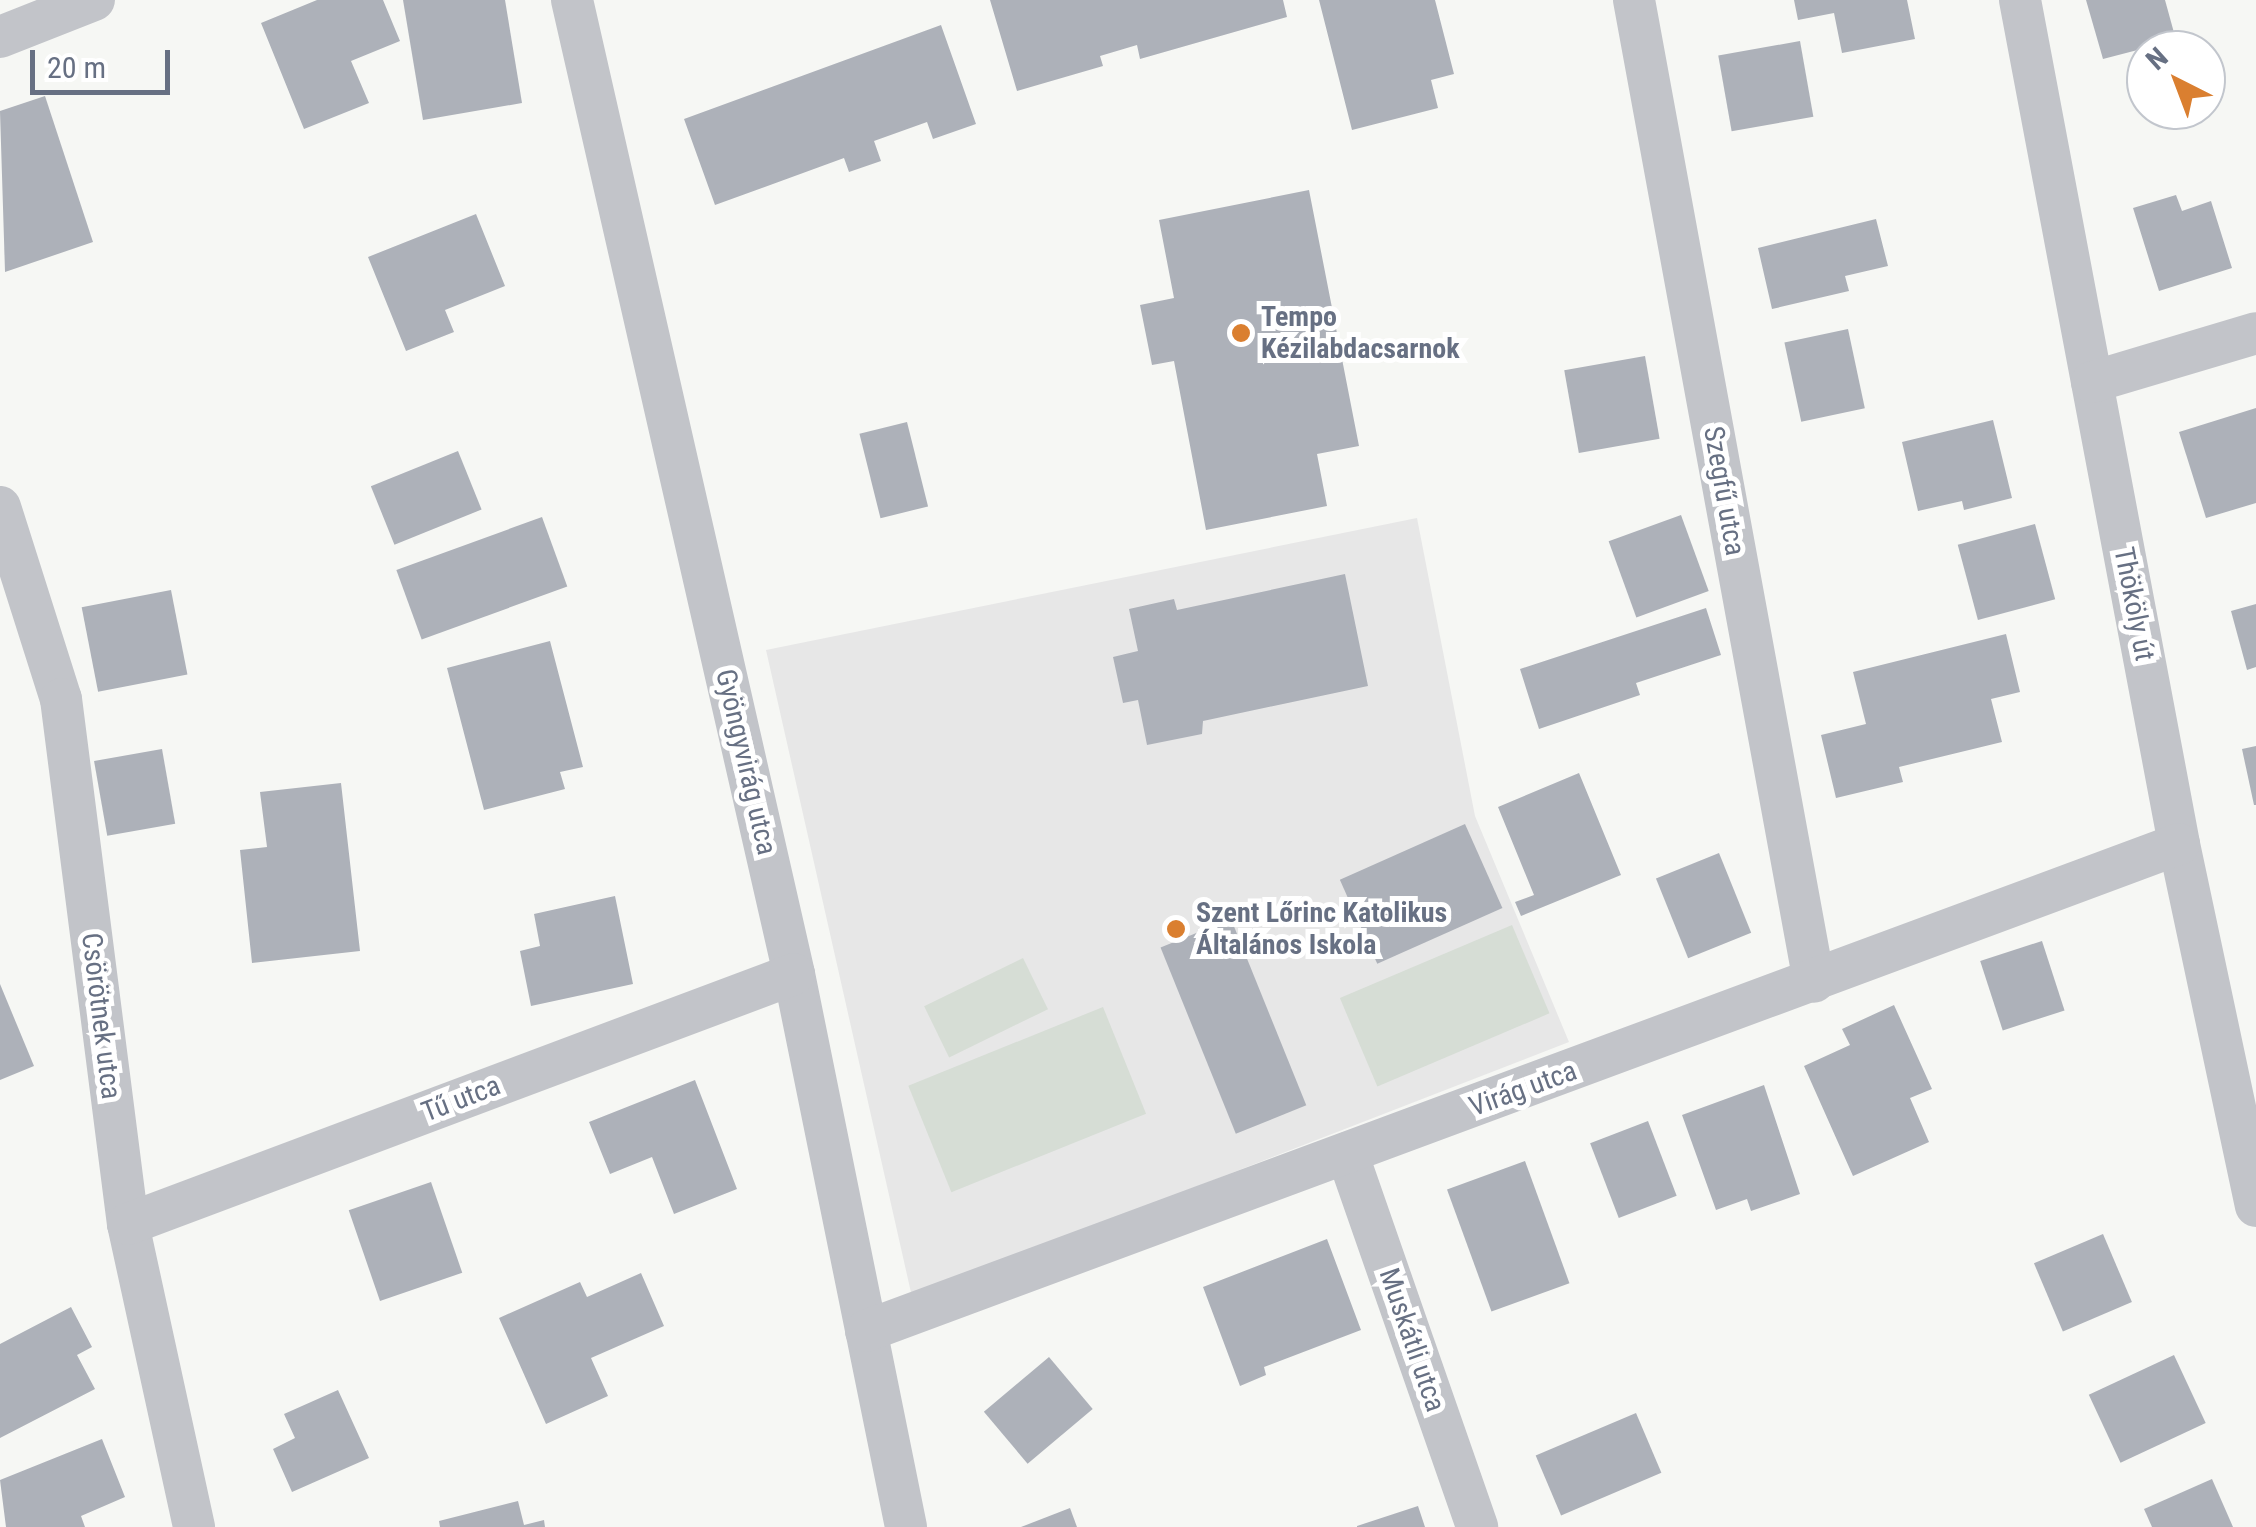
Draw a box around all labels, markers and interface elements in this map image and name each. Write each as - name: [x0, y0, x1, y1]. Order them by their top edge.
- scale bar: [35, 30, 175, 92]
- north arrow: [2126, 30, 2226, 130]
- text: N: [2140, 41, 2174, 77]
- text: 20 m: [47, 50, 106, 85]
- place label: Tempo Kézilabdacsarnok: [1261, 300, 1460, 366]
- marker: Tempo Kézilabdacsarnok: [1230, 322, 1252, 344]
- street label: Szegfű utca: [1696, 424, 1752, 558]
- street label: Thököly út: [2107, 544, 2161, 664]
- street label: Gyöngyvirág utca: [708, 666, 784, 858]
- place label: Szent Lőrinc Katolikus Általános Iskola: [1196, 896, 1447, 962]
- marker: Szent Lőrinc Katolikus Általános Iskola: [1165, 918, 1187, 940]
- street label: Csörötnek utca: [74, 931, 128, 1101]
- street label: Virág utca: [1465, 1054, 1581, 1124]
- street label: Tű utca: [417, 1069, 505, 1129]
- street label: Muskátli utca: [1372, 1264, 1452, 1416]

